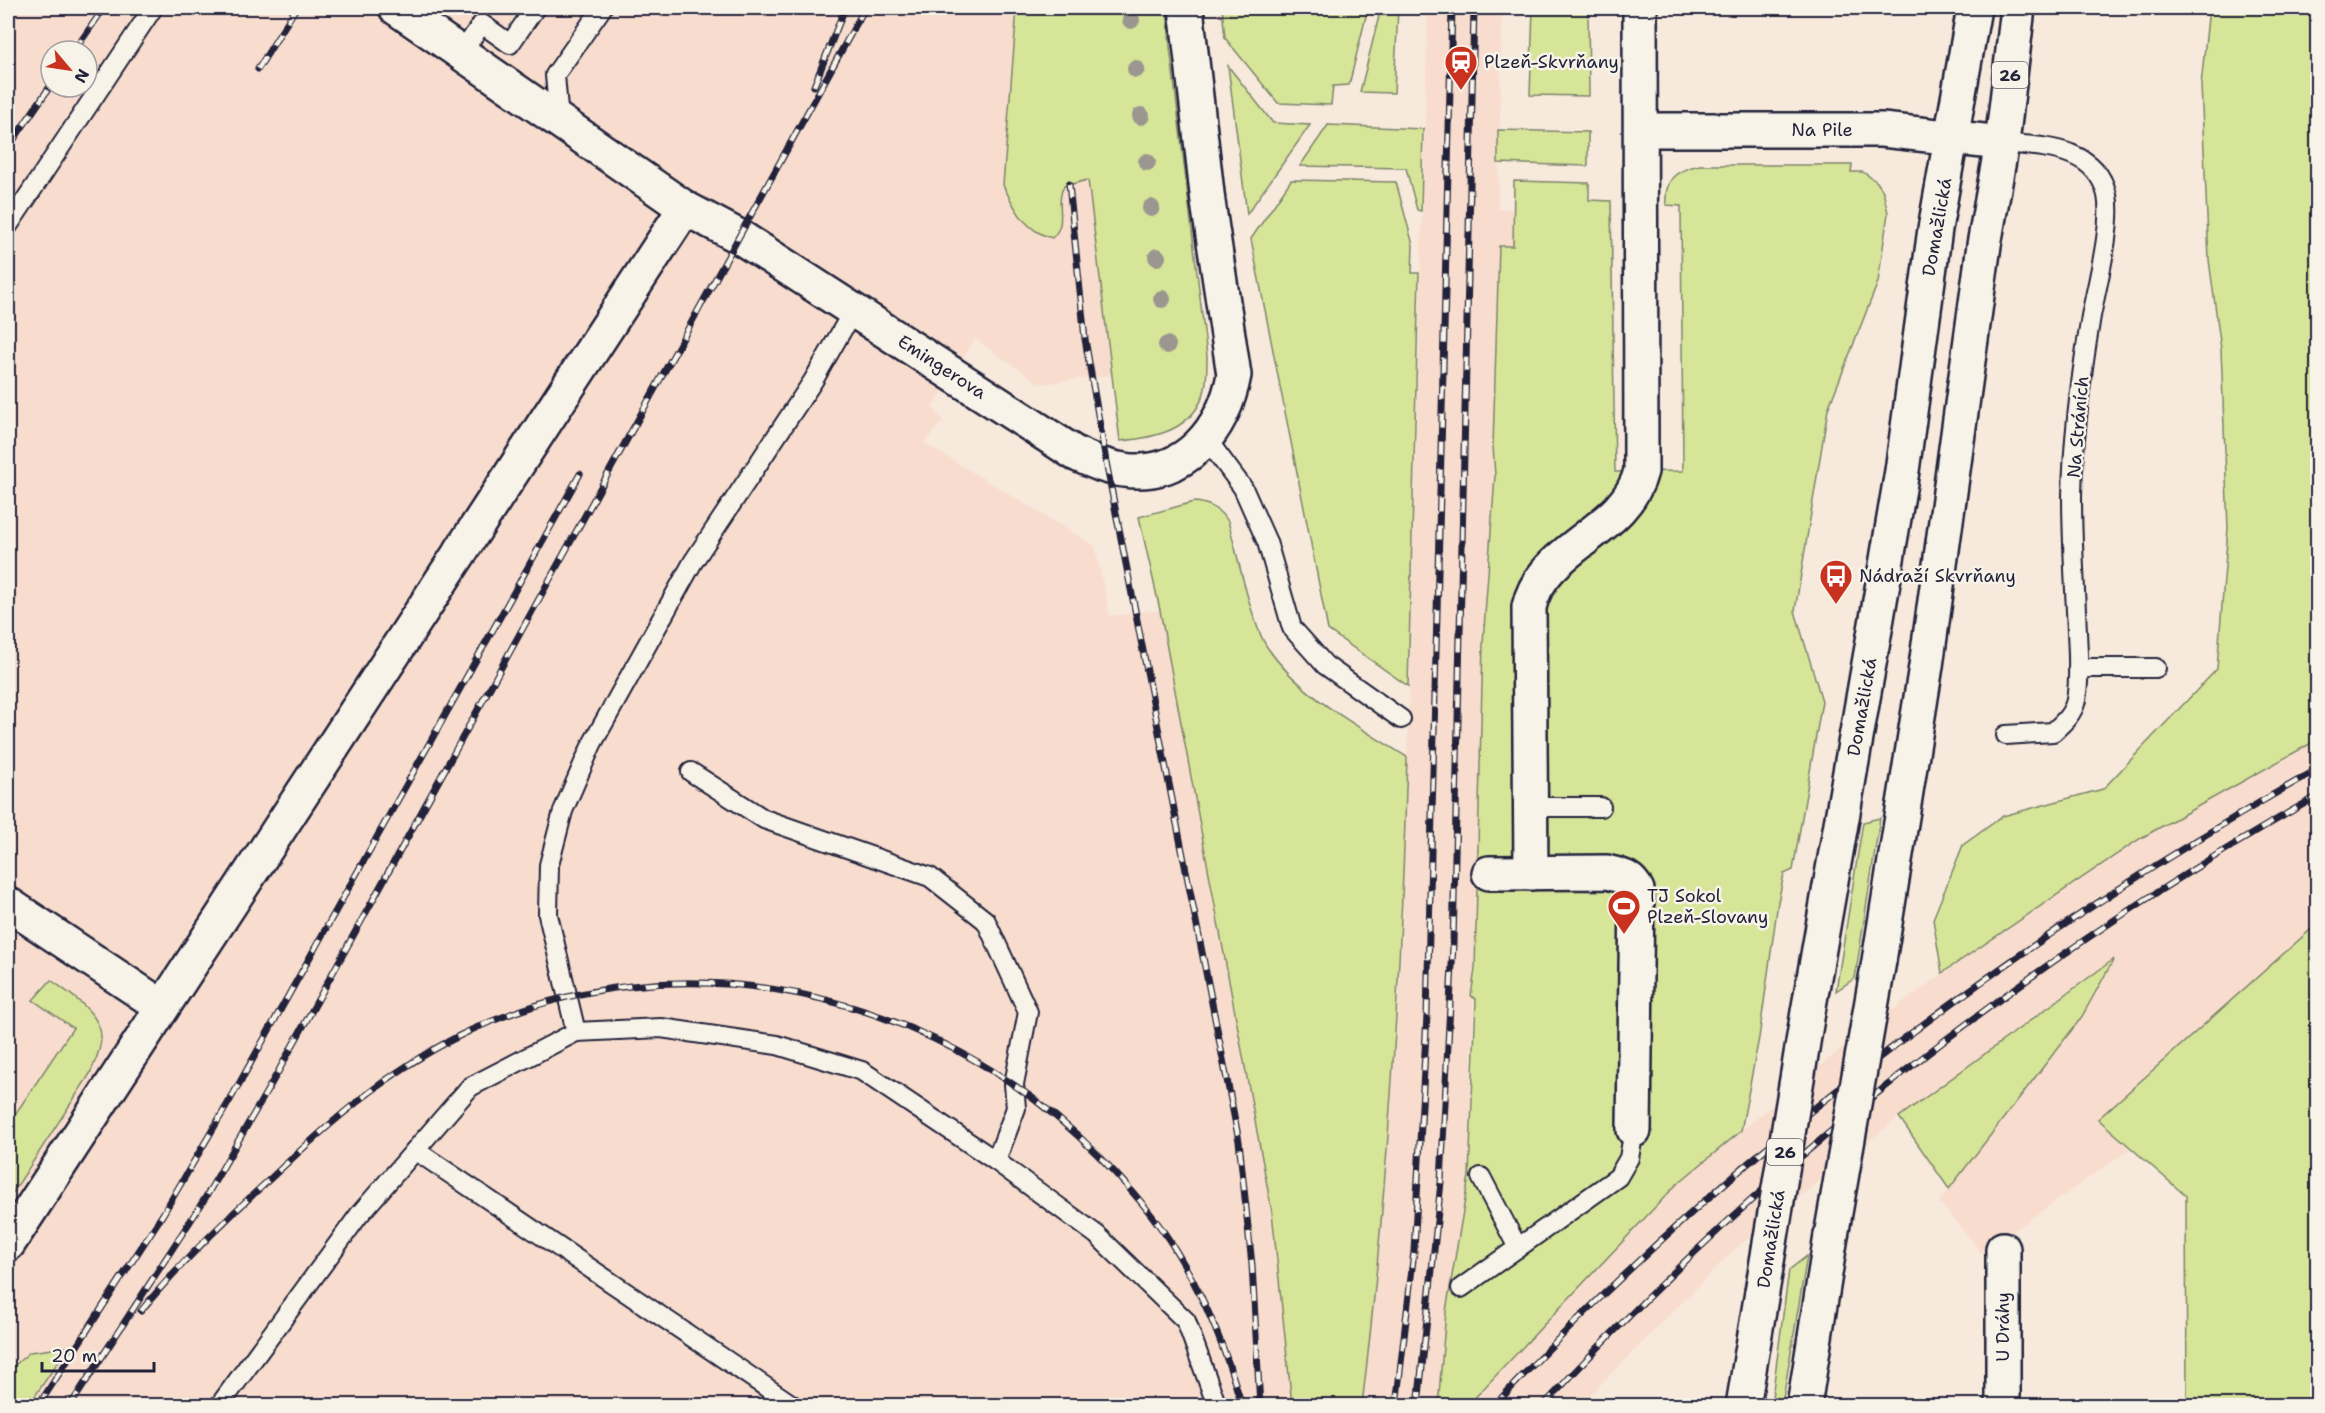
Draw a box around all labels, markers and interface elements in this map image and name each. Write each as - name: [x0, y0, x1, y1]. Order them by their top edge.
- north arrow: [39, 39, 99, 99]
- station icon: Plzeň-Skvrňany: [1443, 44, 1479, 91]
- place label: Plzeň-Skvrňany: [1484, 50, 1619, 74]
- road number: 26: [1992, 62, 2028, 88]
- text: N: [69, 65, 94, 87]
- street label: Na Pile: [1791, 118, 1853, 142]
- street label: Domažlická: [1917, 176, 1957, 278]
- street label: Emingerova: [893, 329, 991, 405]
- street label: Na Stráních: [2062, 375, 2094, 479]
- bus stop icon: Nádraží Skvrňany: [1818, 558, 1854, 605]
- place label: Nádraží Skvrňany: [1859, 564, 2016, 588]
- street label: Domažlická: [1842, 656, 1882, 758]
- place label: TJ Sokol Plzeň-Slovany: [1647, 884, 1768, 929]
- sports icon: TJ Sokol Plzeň-Slovany: [1606, 888, 1642, 935]
- road number: 26: [1767, 1139, 1803, 1165]
- street label: Domažlická: [1751, 1188, 1791, 1290]
- street label: U Dráhy: [1991, 1292, 2015, 1362]
- scale bar: [42, 1335, 154, 1373]
- text: 20 m: [51, 1344, 97, 1368]

